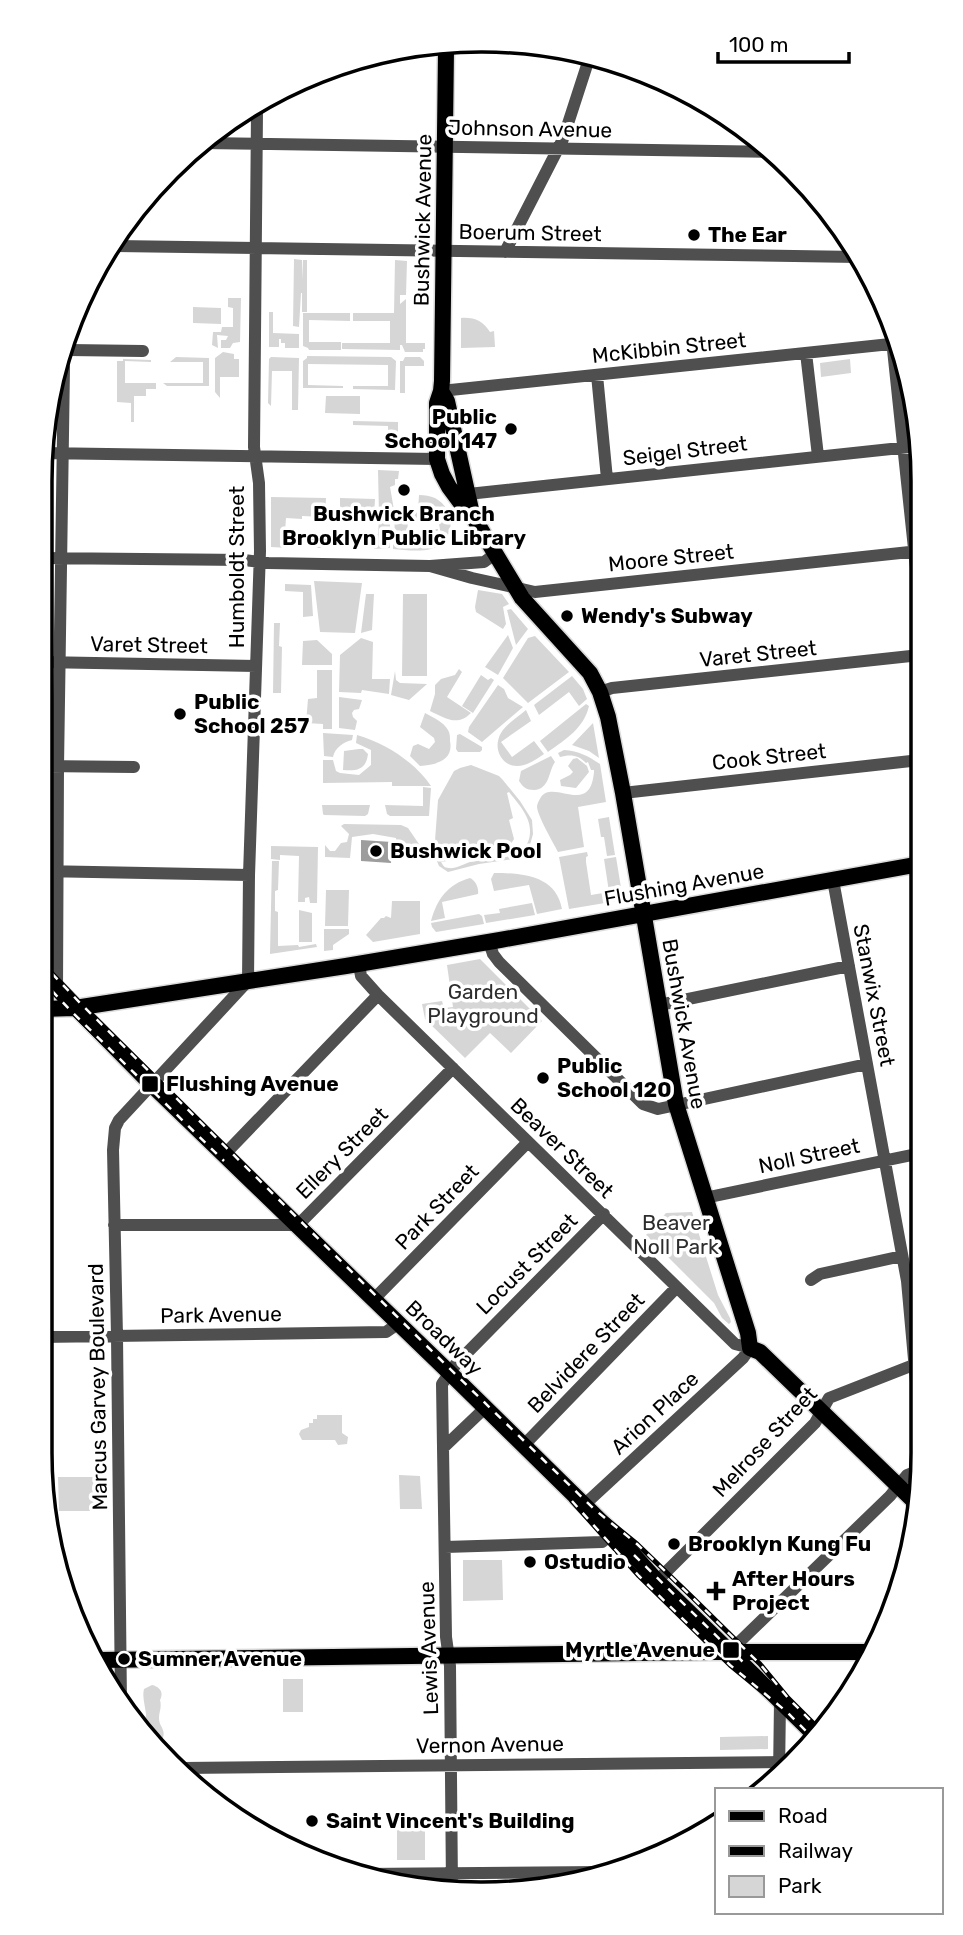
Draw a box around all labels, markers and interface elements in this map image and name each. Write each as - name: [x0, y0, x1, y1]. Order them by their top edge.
- scale bar: [718, 21, 849, 65]
- text: 100 m: [729, 32, 788, 57]
- street label: Johnson Avenue: [448, 115, 612, 142]
- street label: Bushwick Avenue: [408, 134, 437, 306]
- street label: Boerum Street: [458, 219, 602, 246]
- place label: The Ear: [708, 222, 787, 247]
- marker: The Ear: [686, 227, 702, 243]
- street label: McKibbin Street: [591, 327, 747, 368]
- place label: Public School 147: [385, 404, 497, 453]
- marker: Public School 147: [503, 421, 519, 437]
- street label: Seigel Street: [621, 430, 749, 471]
- marker: Bushwick Branch Brooklyn Public Library: [396, 482, 412, 498]
- street label: Humboldt Street: [224, 486, 249, 648]
- place label: Bushwick Branch Brooklyn Public Library: [282, 501, 526, 550]
- street label: Moore Street: [607, 538, 735, 577]
- place label: Wendy's Subway: [581, 603, 753, 628]
- marker: Wendy's Subway: [559, 608, 575, 624]
- street label: Varet Street: [90, 631, 208, 658]
- street label: Varet Street: [698, 635, 818, 672]
- place label: Public School 257: [194, 689, 309, 738]
- marker: Public School 257: [172, 706, 188, 722]
- street label: Cook Street: [711, 738, 827, 775]
- place label: Bushwick Pool: [390, 838, 542, 863]
- marker: Bushwick Pool: [368, 843, 384, 859]
- street label: Flushing Avenue: [602, 858, 766, 911]
- street label: Stanwix Street: [848, 922, 901, 1068]
- street label: Bushwick Avenue: [657, 937, 712, 1111]
- park label: Garden Playground: [427, 979, 539, 1028]
- place label: Public School 120: [557, 1053, 671, 1102]
- marker: Public School 120: [535, 1070, 551, 1086]
- place label: Flushing Avenue: [166, 1071, 339, 1096]
- marker: Flushing Avenue: [140, 1074, 160, 1094]
- street label: Beaver Street: [506, 1092, 619, 1203]
- street label: Ellery Street: [291, 1102, 393, 1204]
- street label: Noll Street: [756, 1133, 862, 1178]
- street label: Park Street: [390, 1159, 484, 1255]
- street label: Locust Street: [471, 1208, 582, 1319]
- park label: Beaver Noll Park: [633, 1210, 719, 1259]
- street label: Marcus Garvey Boulevard: [83, 1263, 112, 1511]
- street label: Belvidere Street: [522, 1287, 649, 1418]
- street label: Broadway: [401, 1295, 488, 1381]
- street label: Park Avenue: [160, 1301, 282, 1328]
- street label: Arion Place: [606, 1366, 704, 1459]
- street label: Melrose Street: [707, 1381, 822, 1502]
- place label: Brooklyn Kung Fu: [688, 1531, 871, 1556]
- marker: Brooklyn Kung Fu: [666, 1536, 682, 1552]
- place label: Ostudio: [544, 1549, 626, 1574]
- marker: Ostudio: [522, 1554, 538, 1570]
- place label: After Hours Project: [732, 1566, 855, 1615]
- street label: Lewis Avenue: [414, 1581, 443, 1715]
- marker: After Hours Project: [706, 1581, 726, 1601]
- place label: Myrtle Avenue: [565, 1637, 715, 1662]
- marker: Myrtle Avenue: [721, 1640, 741, 1660]
- place label: Sumner Avenue: [138, 1646, 302, 1671]
- marker: Sumner Avenue: [116, 1651, 132, 1667]
- street label: Vernon Avenue: [416, 1731, 564, 1758]
- legend: [715, 1788, 942, 1914]
- text: Road: [778, 1803, 828, 1828]
- place label: Saint Vincent's Building: [326, 1808, 575, 1833]
- marker: Saint Vincent's Building: [304, 1813, 320, 1829]
- text: Railway: [778, 1838, 853, 1863]
- text: Park: [778, 1873, 822, 1898]

